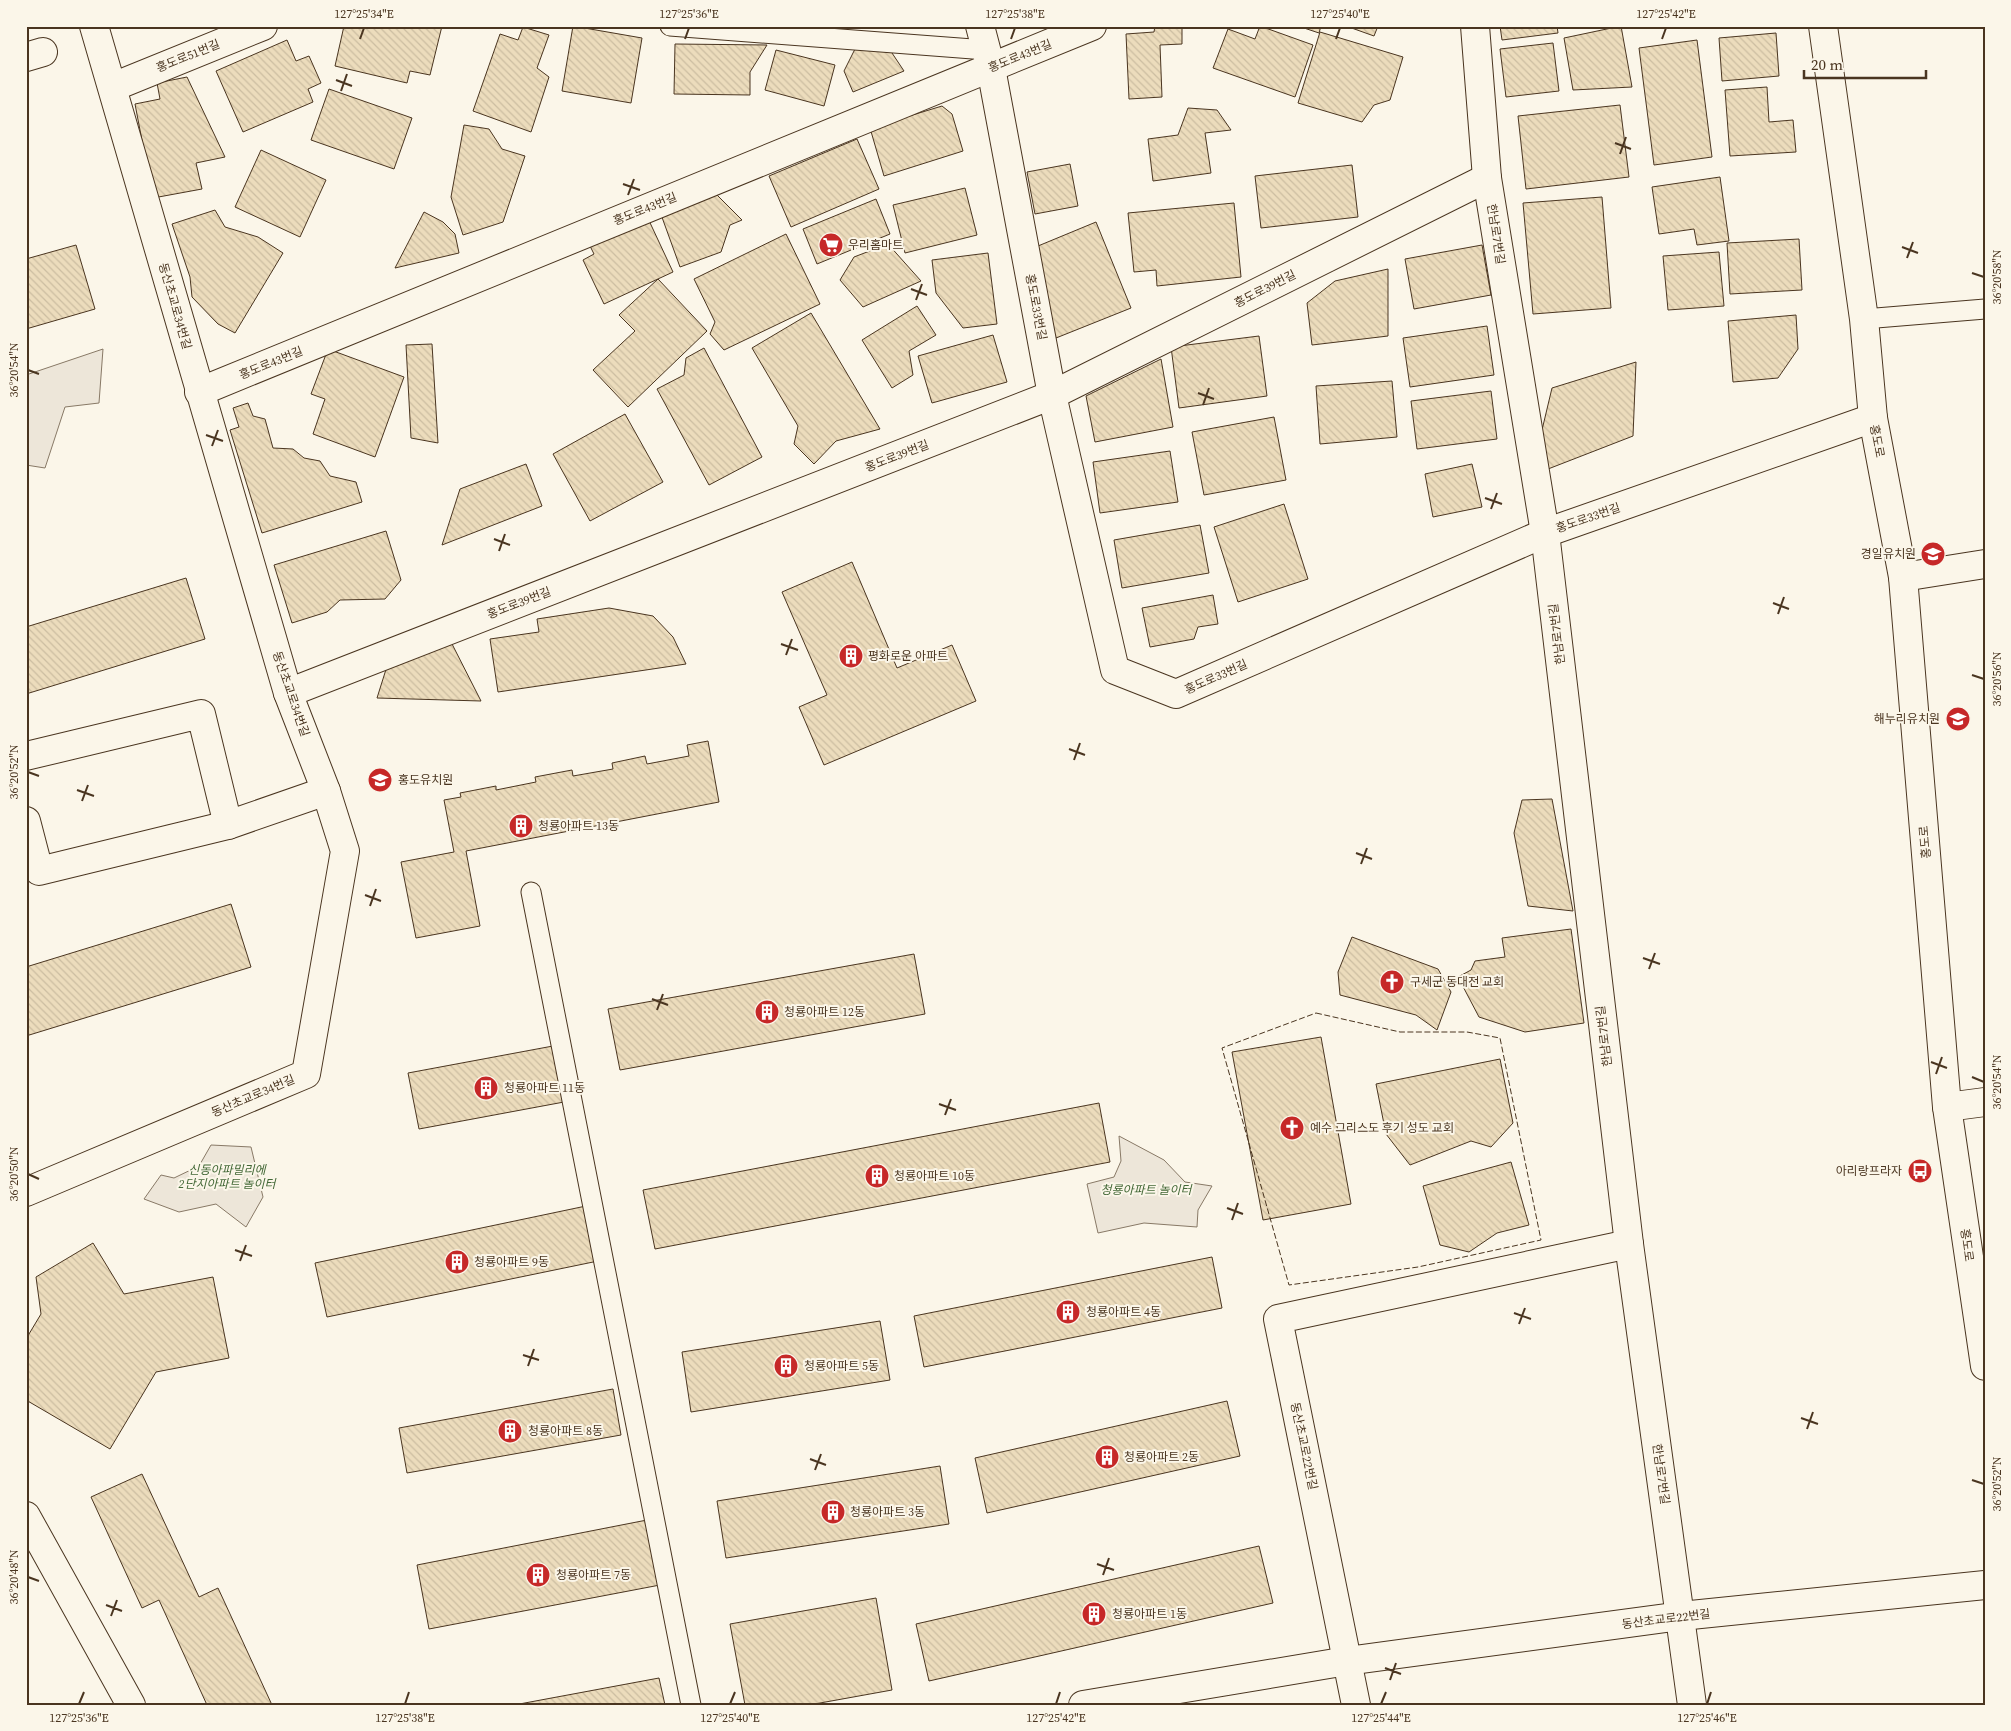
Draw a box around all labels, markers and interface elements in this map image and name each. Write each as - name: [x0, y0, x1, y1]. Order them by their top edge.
- text: 127°25'34"E: [334, 6, 394, 22]
- text: 127°25'36"E: [659, 6, 719, 22]
- text: 127°25'38"E: [985, 6, 1045, 22]
- text: 127°25'40"E: [1310, 6, 1370, 22]
- text: 127°25'42"E: [1636, 6, 1696, 22]
- street label: 홍도로51번길: [154, 36, 222, 76]
- street label: 홍도로43번길: [986, 36, 1054, 76]
- scale bar: [1804, 48, 1926, 80]
- text: 20 m: [1811, 54, 1843, 75]
- street label: 홍도로43번길: [611, 189, 679, 229]
- street label: 한남로7번길: [1483, 203, 1509, 265]
- supermarket icon: 우리홈마트: [818, 232, 844, 258]
- place label: 우리홈마트: [848, 237, 903, 253]
- text: 36°20'58"N: [1989, 249, 2005, 305]
- street label: 동산초교로34번길: [155, 261, 195, 351]
- street label: 홍도로39번길: [1231, 267, 1299, 311]
- street label: 홍도로33번길: [1022, 272, 1050, 342]
- text: 36°20'54"N: [6, 342, 22, 398]
- street label: 홍도로43번길: [237, 343, 305, 383]
- street label: 홍도로: [1866, 423, 1888, 459]
- street label: 홍도로39번길: [863, 436, 931, 476]
- street label: 홍도로33번길: [1554, 499, 1622, 537]
- school or university icon: 경일유치원: [1920, 541, 1946, 567]
- place label: 경일유치원: [1861, 546, 1916, 562]
- street label: 홍도로39번길: [485, 583, 553, 623]
- street label: 한남로7번길: [1545, 603, 1569, 665]
- building icon: 평화로운 아파트: [838, 643, 864, 669]
- place label: 평화로운 아파트: [868, 648, 948, 664]
- street label: 동산초교로34번길: [269, 649, 313, 739]
- text: 36°20'56"N: [1989, 651, 2005, 707]
- street label: 홍도로33번길: [1182, 656, 1250, 698]
- school or university icon: 해누리유치원: [1945, 706, 1971, 732]
- place label: 해누리유치원: [1874, 711, 1940, 727]
- text: 36°20'52"N: [6, 744, 22, 800]
- school or university icon: 홍도유치원: [367, 767, 393, 793]
- place label: 홍도유치원: [398, 772, 453, 788]
- building icon: 청룡아파트 13동: [508, 813, 534, 839]
- place label: 청룡아파트 13동: [538, 818, 619, 834]
- street label: 홍도로: [1916, 825, 1934, 859]
- church icon: 구세군 동대전 교회: [1379, 969, 1405, 995]
- place label: 구세군 동대전 교회: [1410, 974, 1504, 990]
- building icon: 청룡아파트 12동: [754, 999, 780, 1025]
- place label: 청룡아파트 12동: [784, 1004, 865, 1020]
- street label: 한남로7번길: [1592, 1005, 1616, 1067]
- text: 36°20'54"N: [1989, 1054, 2005, 1110]
- street label: 동산초교로34번길: [209, 1071, 297, 1121]
- building icon: 청룡아파트 11동: [473, 1075, 499, 1101]
- place label: 청룡아파트 11동: [504, 1080, 585, 1096]
- church icon: 예수 그리스도 후기 성도 교회: [1279, 1115, 1305, 1141]
- place label: 예수 그리스도 후기 성도 교회: [1310, 1120, 1454, 1136]
- text: 36°20'50"N: [6, 1146, 22, 1202]
- bus stop icon: 아리랑프라자: [1907, 1158, 1933, 1184]
- park label: 신동아파밀리에 2단지아파트 놀이터: [178, 1162, 278, 1192]
- building icon: 청룡아파트 10동: [864, 1163, 890, 1189]
- place label: 아리랑프라자: [1836, 1163, 1902, 1179]
- place label: 청룡아파트 10동: [894, 1168, 975, 1184]
- park label: 청룡아파트 놀이터: [1100, 1182, 1194, 1198]
- street label: 홍도로: [1957, 1227, 1977, 1263]
- building icon: 청룡아파트 9동: [444, 1249, 470, 1275]
- place label: 청룡아파트 9동: [474, 1254, 549, 1270]
- building icon: 청룡아파트 4동: [1055, 1299, 1081, 1325]
- place label: 청룡아파트 4동: [1086, 1304, 1161, 1320]
- building icon: 청룡아파트 5동: [773, 1353, 799, 1379]
- place label: 청룡아파트 5동: [804, 1358, 879, 1374]
- street label: 동산초교로22번길: [1287, 1401, 1321, 1491]
- building icon: 청룡아파트 8동: [497, 1418, 523, 1444]
- place label: 청룡아파트 8동: [528, 1423, 603, 1439]
- street label: 한남로7번길: [1649, 1443, 1673, 1505]
- building icon: 청룡아파트 2동: [1094, 1444, 1120, 1470]
- place label: 청룡아파트 2동: [1124, 1449, 1199, 1465]
- text: 36°20'52"N: [1989, 1456, 2005, 1512]
- building icon: 청룡아파트 3동: [820, 1499, 846, 1525]
- place label: 청룡아파트 3동: [850, 1504, 925, 1520]
- text: 36°20'48"N: [6, 1549, 22, 1605]
- building icon: 청룡아파트 7동: [525, 1562, 551, 1588]
- place label: 청룡아파트 7동: [556, 1567, 631, 1583]
- building icon: 청룡아파트 1동: [1081, 1601, 1107, 1627]
- place label: 청룡아파트 1동: [1112, 1606, 1187, 1622]
- street label: 동산초교로22번길: [1621, 1606, 1711, 1632]
- text: 127°25'36"E: [49, 1710, 109, 1726]
- text: 127°25'38"E: [375, 1710, 435, 1726]
- text: 127°25'40"E: [700, 1710, 760, 1726]
- text: 127°25'42"E: [1026, 1710, 1086, 1726]
- text: 127°25'44"E: [1351, 1710, 1411, 1726]
- text: 127°25'46"E: [1677, 1710, 1737, 1726]

